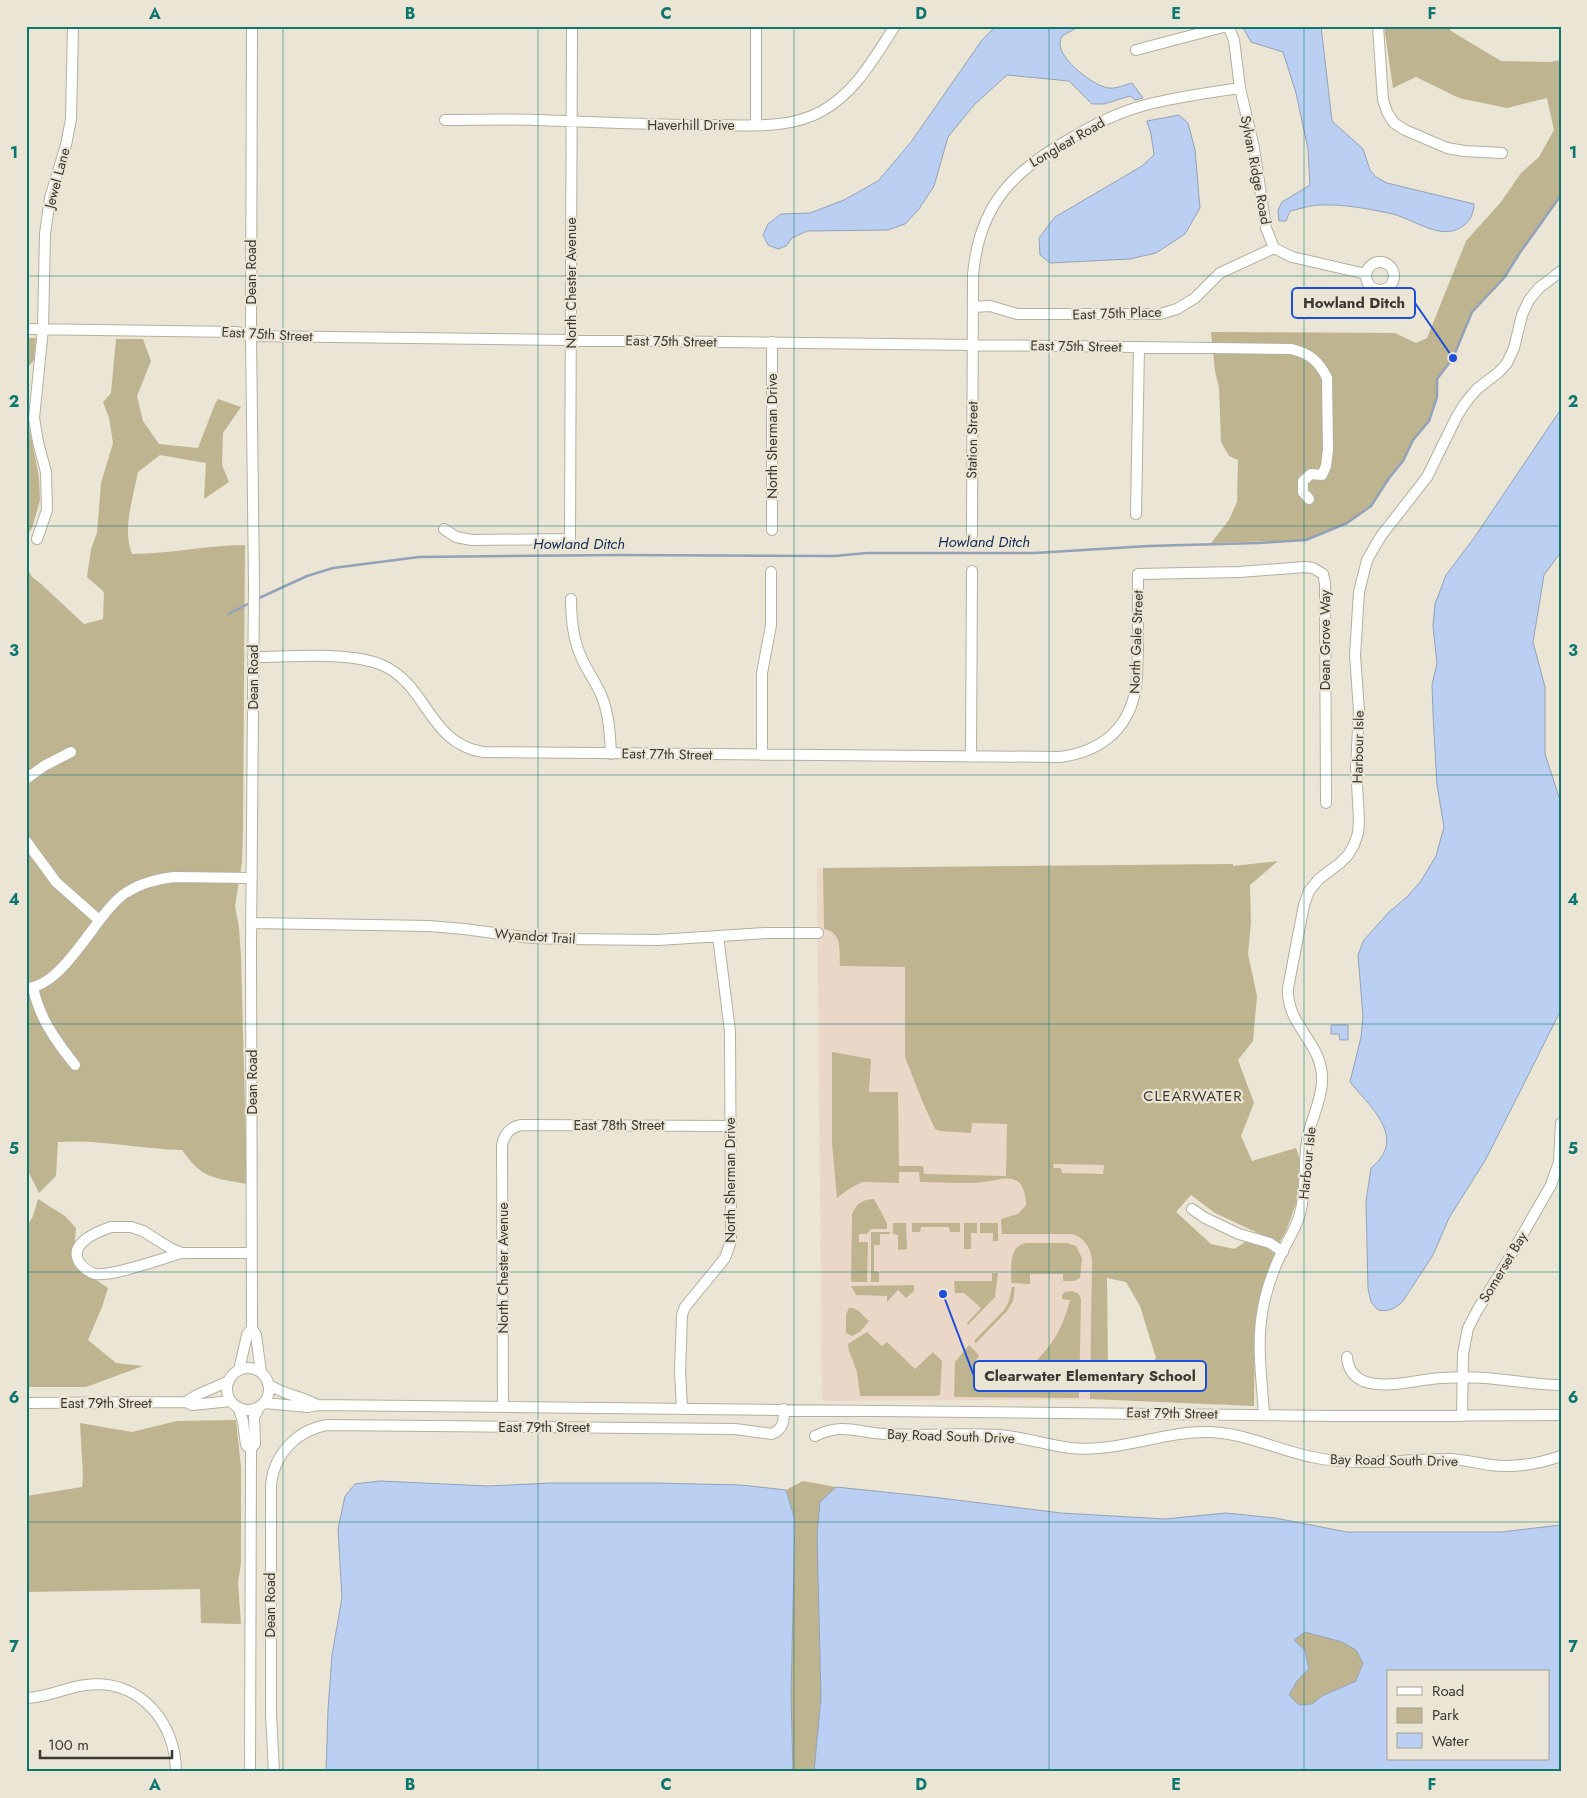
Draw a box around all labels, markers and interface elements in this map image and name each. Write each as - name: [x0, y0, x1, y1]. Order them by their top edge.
- text: A: [148, 2, 161, 25]
- text: B: [405, 2, 415, 25]
- text: C: [660, 2, 672, 25]
- text: D: [915, 2, 927, 25]
- text: E: [1171, 2, 1181, 25]
- text: F: [1428, 2, 1436, 25]
- street label: Longleat Road: [1026, 112, 1108, 172]
- street label: Sylvan Ridge Road: [1236, 114, 1276, 226]
- street label: Haverhill Drive: [647, 115, 735, 135]
- text: 1: [10, 141, 18, 164]
- text: 1: [1569, 141, 1577, 164]
- street label: Jewel Lane: [39, 146, 75, 212]
- street label: North Chester Avenue: [561, 217, 581, 349]
- street label: Dean Road: [241, 239, 261, 305]
- callout: Howland Ditch: [1292, 288, 1415, 318]
- text: Howland Ditch: [1303, 292, 1405, 314]
- street label: East 75th Place: [1072, 301, 1162, 325]
- street label: East 75th Street: [221, 322, 314, 346]
- street label: East 75th Street: [625, 330, 717, 352]
- street label: East 75th Street: [1030, 335, 1122, 357]
- street label: North Sherman Drive: [762, 373, 782, 499]
- text: 2: [9, 390, 19, 413]
- text: 2: [1568, 390, 1578, 413]
- street label: Station Street: [961, 401, 983, 479]
- water label: Howland Ditch: [938, 531, 1030, 553]
- water label: Howland Ditch: [533, 533, 625, 555]
- street label: North Gale Street: [1124, 589, 1148, 694]
- street label: Dean Grove Way: [1315, 589, 1335, 690]
- text: 3: [9, 639, 19, 662]
- text: 3: [1568, 639, 1578, 662]
- street label: Dean Road: [243, 644, 263, 710]
- street label: Harbour Isle: [1347, 710, 1369, 784]
- street label: East 77th Street: [622, 743, 713, 765]
- text: 4: [8, 888, 20, 911]
- text: 4: [1567, 888, 1579, 911]
- street label: Wyandot Trail: [494, 923, 576, 949]
- street label: Dean Road: [242, 1049, 262, 1115]
- district label: CLEARWATER: [1143, 1085, 1243, 1107]
- street label: East 78th Street: [574, 1115, 665, 1135]
- street label: North Sherman Drive: [720, 1117, 740, 1243]
- street label: Harbour Isle: [1293, 1126, 1321, 1200]
- text: 5: [9, 1137, 19, 1160]
- text: 5: [1568, 1137, 1578, 1160]
- street label: North Chester Avenue: [493, 1202, 513, 1334]
- street label: Somerset Bay: [1474, 1227, 1532, 1306]
- callout: Clearwater Elementary School: [974, 1361, 1206, 1391]
- text: Clearwater Elementary School: [984, 1365, 1196, 1387]
- text: 6: [9, 1386, 19, 1409]
- text: 6: [1568, 1386, 1578, 1409]
- street label: East 79th Street: [60, 1393, 152, 1413]
- street label: East 79th Street: [1126, 1402, 1218, 1424]
- street label: East 79th Street: [498, 1417, 590, 1437]
- street label: Bay Road South Drive: [887, 1424, 1015, 1448]
- street label: Bay Road South Drive: [1330, 1449, 1458, 1471]
- street label: Dean Road: [260, 1572, 280, 1638]
- text: 7: [9, 1635, 19, 1658]
- text: 7: [1568, 1635, 1578, 1658]
- legend: [1387, 1670, 1550, 1760]
- text: Road: [1432, 1680, 1464, 1702]
- text: Park: [1432, 1704, 1459, 1726]
- scale bar: [40, 1728, 172, 1760]
- text: Water: [1432, 1730, 1470, 1752]
- text: 100 m: [48, 1734, 89, 1756]
- text: A: [148, 1773, 161, 1796]
- text: B: [405, 1773, 415, 1796]
- text: C: [660, 1773, 672, 1796]
- text: D: [915, 1773, 927, 1796]
- text: E: [1171, 1773, 1181, 1796]
- text: F: [1428, 1773, 1436, 1796]

